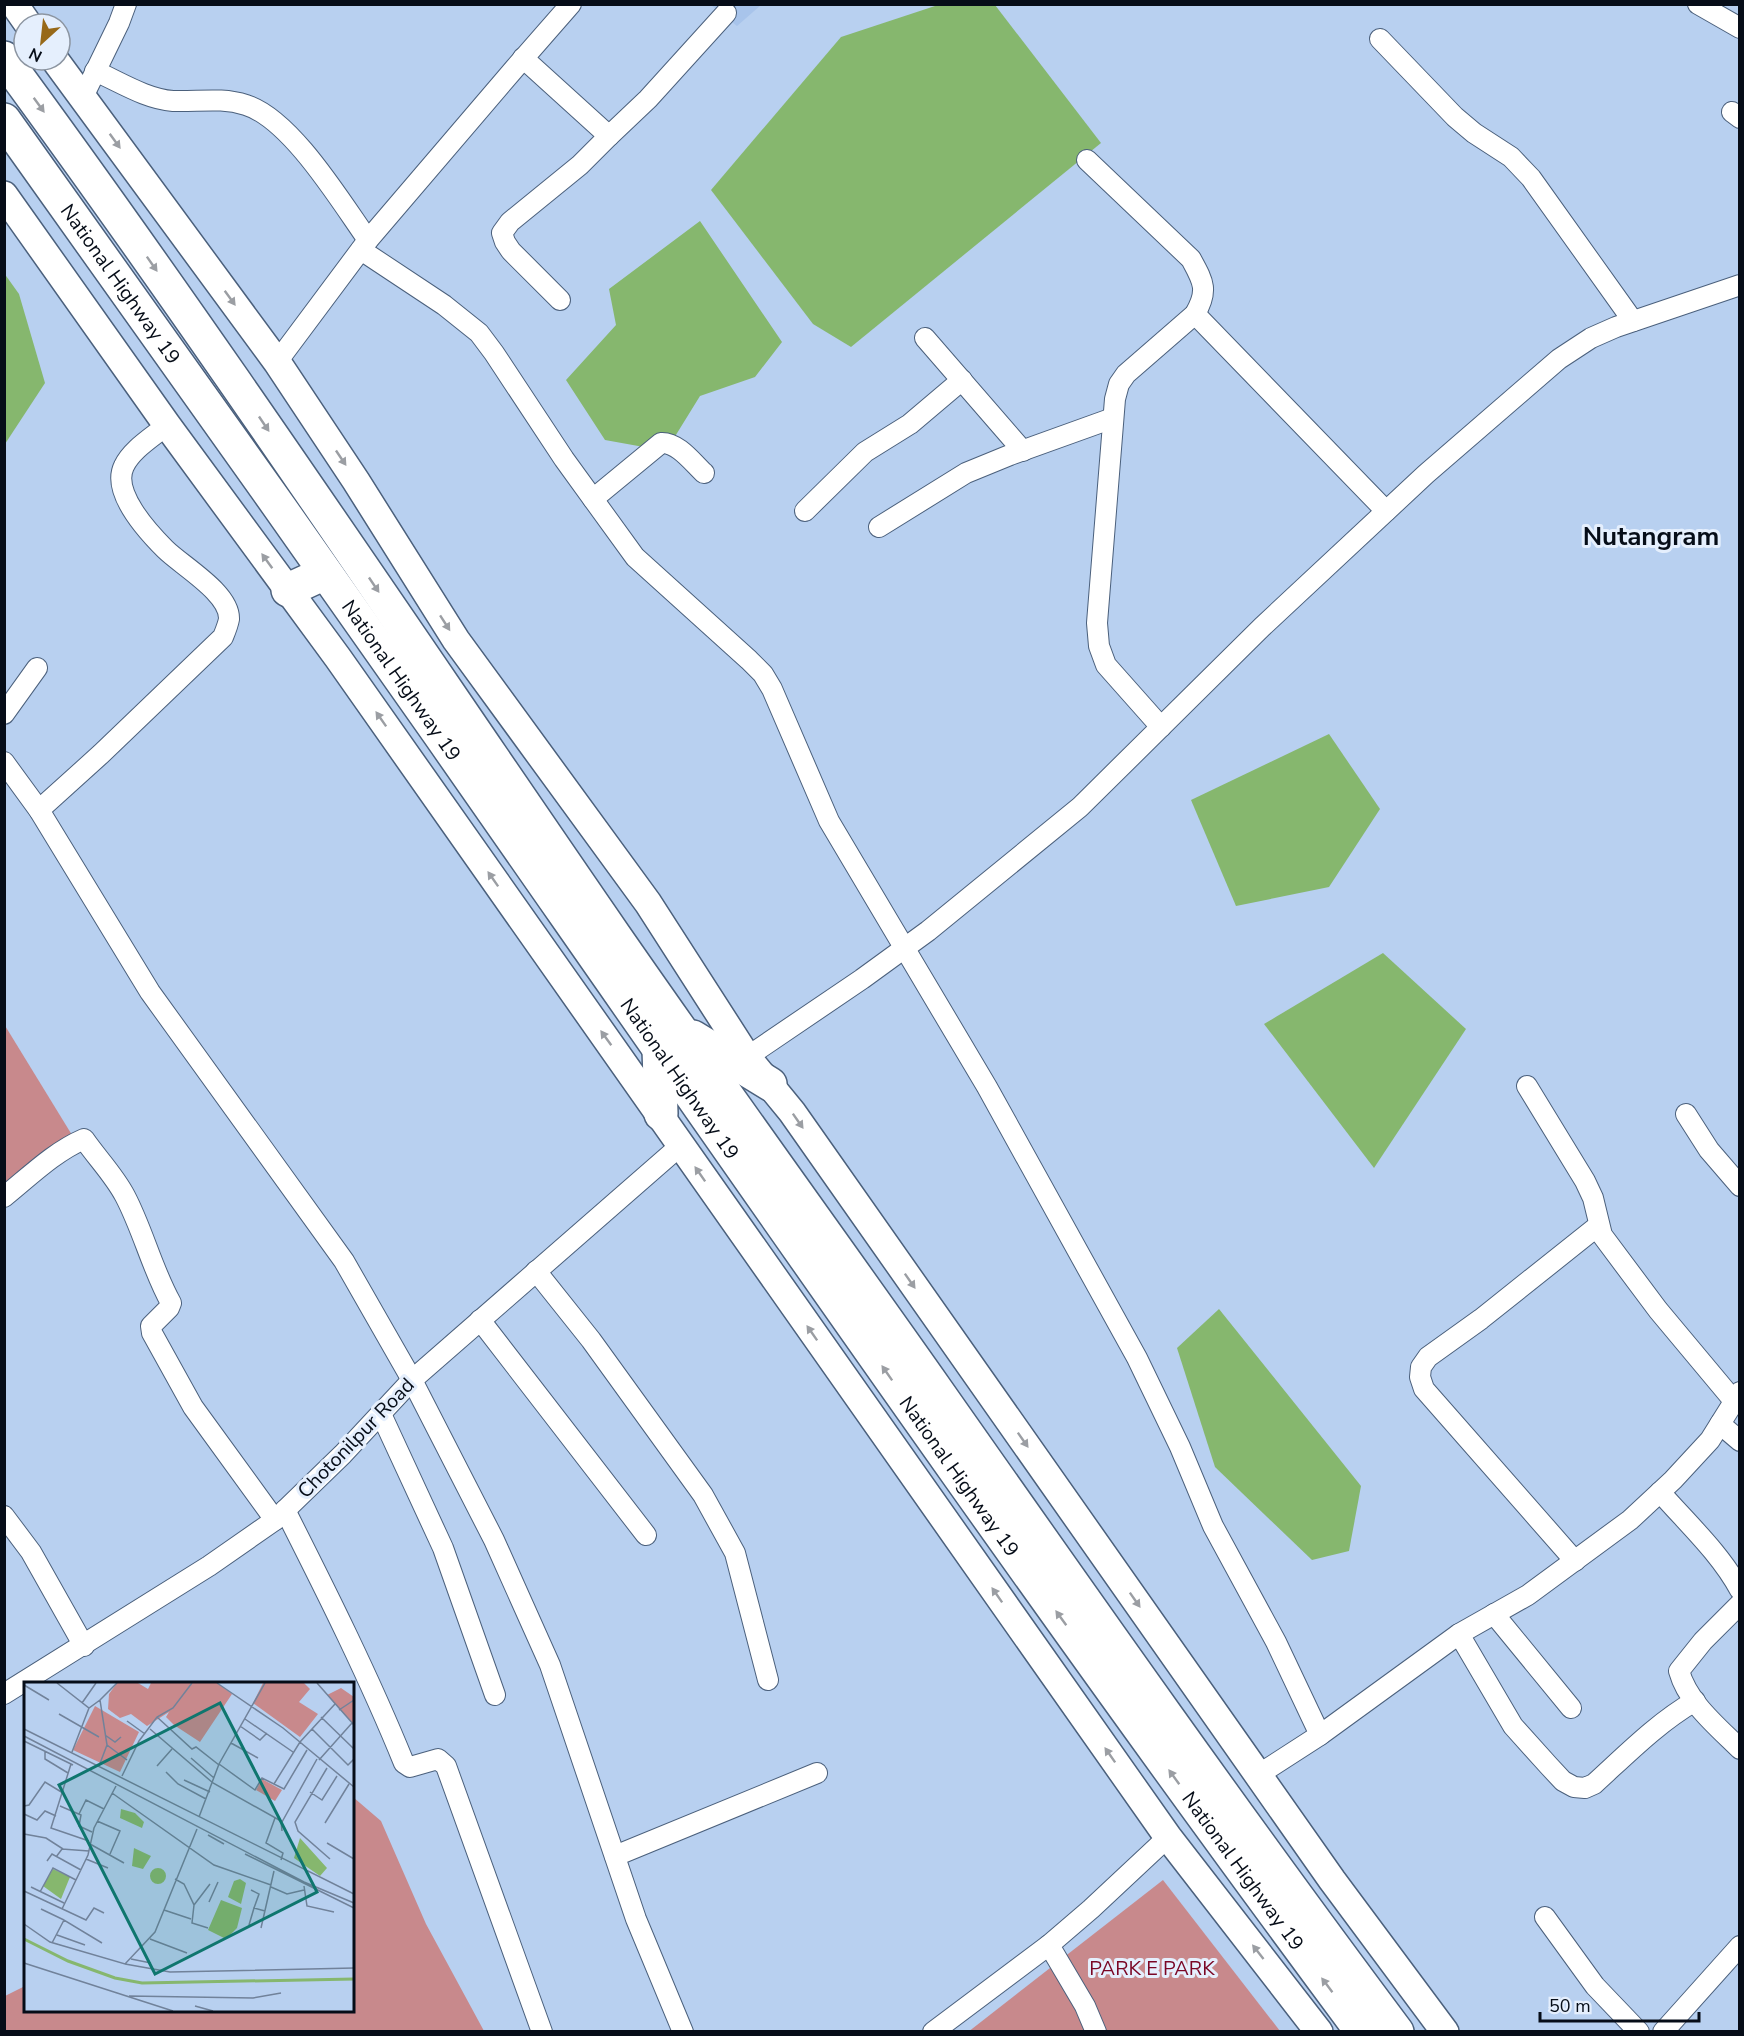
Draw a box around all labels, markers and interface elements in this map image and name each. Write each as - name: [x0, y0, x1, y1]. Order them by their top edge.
- north arrow: [12, 12, 72, 72]
- text: N: [25, 42, 46, 67]
- one-way arrow: [33, 97, 45, 113]
- one-way arrow: [109, 132, 121, 148]
- street label: National Highway 19: [54, 198, 187, 369]
- one-way arrow: [146, 256, 158, 272]
- one-way arrow: [224, 290, 236, 306]
- one-way arrow: [258, 416, 269, 433]
- one-way arrow: [335, 450, 347, 466]
- district label: Nutangram: [1583, 519, 1719, 554]
- one-way arrow: [261, 554, 273, 570]
- one-way arrow: [368, 577, 380, 593]
- street label: National Highway 19: [336, 594, 467, 766]
- one-way arrow: [440, 615, 451, 631]
- one-way arrow: [375, 712, 387, 728]
- one-way arrow: [487, 872, 499, 888]
- street label: National Highway 19: [614, 993, 746, 1165]
- one-way arrow: [600, 1031, 612, 1047]
- one-way arrow: [792, 1113, 803, 1129]
- one-way arrow: [694, 1166, 706, 1182]
- one-way arrow: [904, 1273, 916, 1288]
- one-way arrow: [806, 1326, 818, 1342]
- one-way arrow: [881, 1366, 893, 1382]
- street label: Chotonilpur Road: [292, 1372, 420, 1504]
- street label: National Highway 19: [893, 1391, 1026, 1562]
- one-way arrow: [1016, 1433, 1028, 1448]
- one-way arrow: [991, 1588, 1003, 1604]
- one-way arrow: [1129, 1591, 1141, 1607]
- one-way arrow: [1055, 1611, 1067, 1627]
- inset map: [24, 1682, 354, 2012]
- one-way arrow: [1104, 1747, 1116, 1763]
- one-way arrow: [1168, 1769, 1180, 1785]
- street label: National Highway 19: [1176, 1786, 1310, 1956]
- one-way arrow: [1253, 1944, 1265, 1959]
- park label: PARK E PARK: [1089, 1955, 1215, 1982]
- one-way arrow: [1321, 1977, 1333, 1993]
- scale bar: [1540, 1985, 1699, 2023]
- text: 50 m: [1549, 1994, 1591, 2018]

